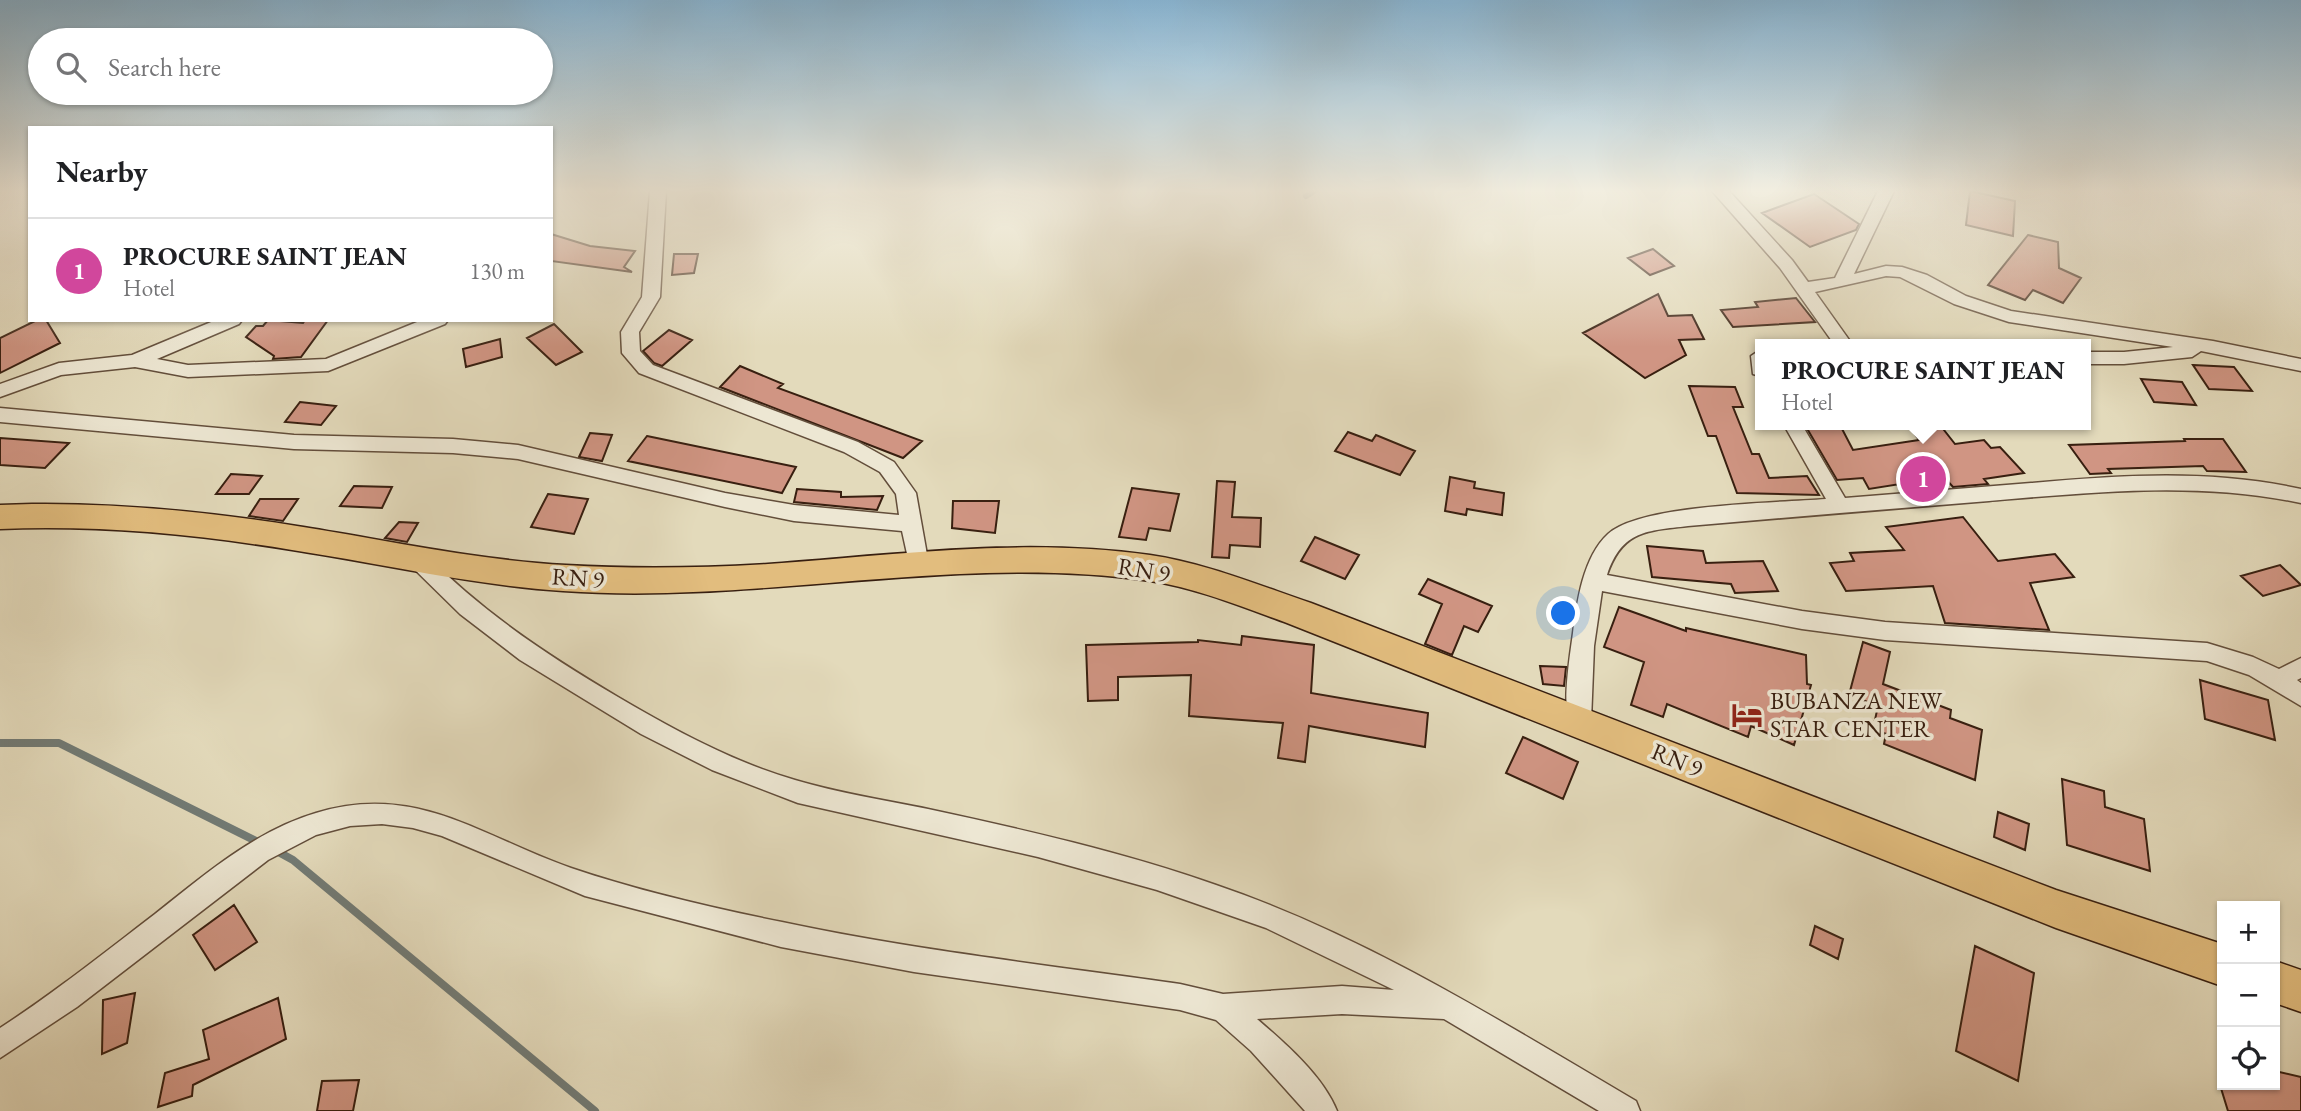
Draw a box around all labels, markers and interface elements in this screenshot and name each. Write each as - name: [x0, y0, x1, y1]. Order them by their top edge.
- search box: [28, 28, 553, 105]
- icon: search: [52, 48, 90, 86]
- text: Search here: [108, 50, 221, 84]
- text: Nearby: [56, 152, 148, 191]
- text: PROCURE SAINT JEAN: [123, 239, 407, 273]
- text: 1: [73, 256, 85, 286]
- text: 130 m: [469, 256, 525, 286]
- text: Hotel: [123, 273, 175, 303]
- popup: [1755, 339, 2091, 430]
- text: PROCURE SAINT JEAN: [1781, 353, 2065, 387]
- text: Hotel: [1781, 387, 1833, 417]
- pin: 1: [1900, 453, 1946, 505]
- street label: RN 9: [1116, 550, 1173, 589]
- street label: RN 9: [551, 560, 606, 595]
- your location: [1546, 596, 1580, 630]
- place label: BUBANZA NEW STAR CENTER: [1770, 685, 1943, 744]
- hotel icon: BUBANZA NEW STAR CENTER: [1730, 698, 1764, 732]
- street label: RN 9: [1647, 735, 1708, 784]
- map controls: [2217, 901, 2280, 1090]
- button: +: [2217, 901, 2280, 964]
- button: −: [2217, 964, 2280, 1027]
- button: locate: [2217, 1027, 2280, 1090]

